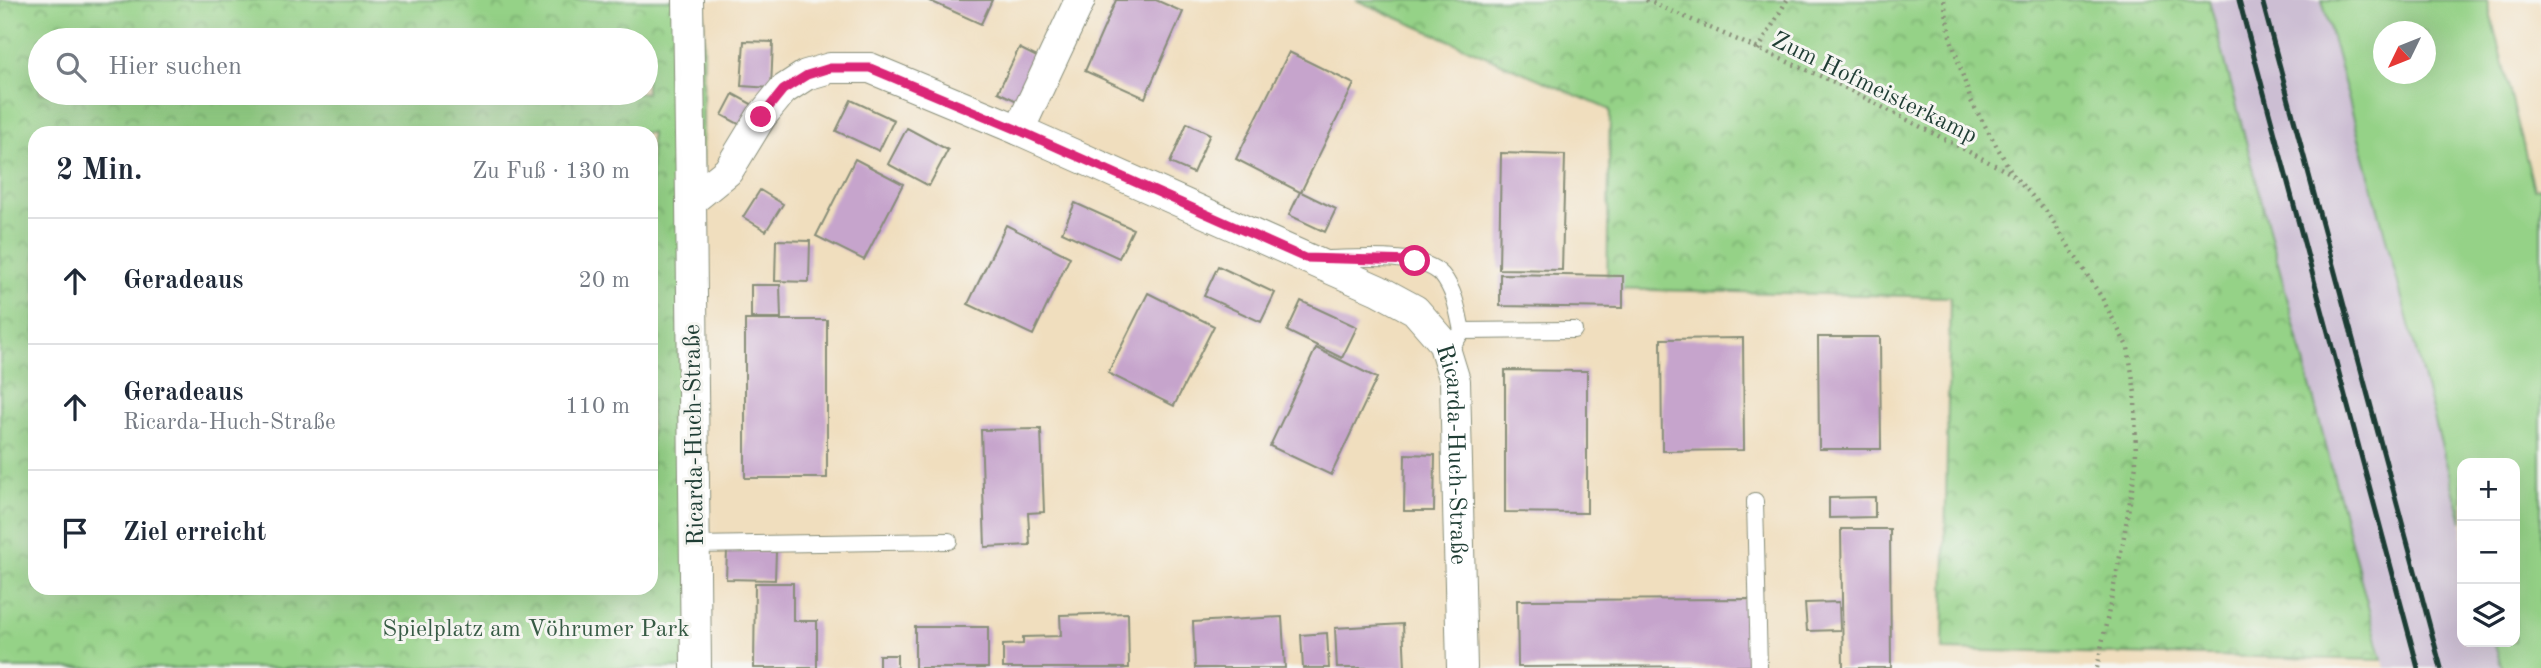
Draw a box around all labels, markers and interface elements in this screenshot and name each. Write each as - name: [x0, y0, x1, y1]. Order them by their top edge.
- north arrow: [2373, 21, 2436, 84]
- search box: [28, 28, 658, 105]
- street label: Zum Hofmeisterkamp: [1768, 29, 1981, 149]
- icon: search: [52, 48, 90, 86]
- text: Hier suchen: [108, 54, 242, 80]
- route end: [745, 101, 776, 132]
- text: 2 Min.: [56, 156, 142, 186]
- text: Zu Fuß · 130 m: [472, 160, 630, 183]
- route start: [1399, 245, 1430, 276]
- icon: ahead: [56, 262, 94, 300]
- text: Geradeaus: [123, 268, 243, 294]
- text: 20 m: [579, 269, 630, 292]
- street label: Ricarda-Huch-Straße: [681, 324, 709, 546]
- street label: Ricarda-Huch-Straße: [1430, 342, 1469, 565]
- text: Geradeaus: [123, 380, 243, 406]
- icon: ahead: [56, 388, 94, 426]
- text: 110 m: [565, 395, 630, 418]
- text: Ricarda-Huch-Straße: [123, 411, 336, 434]
- map controls: [2457, 458, 2520, 647]
- button: +: [2457, 458, 2520, 521]
- icon: arrive: [56, 514, 94, 552]
- text: Ziel erreicht: [123, 520, 266, 546]
- button: −: [2457, 521, 2520, 584]
- button: layers: [2457, 584, 2520, 647]
- park label: Spielplatz am Vöhrumer Park: [382, 618, 690, 642]

